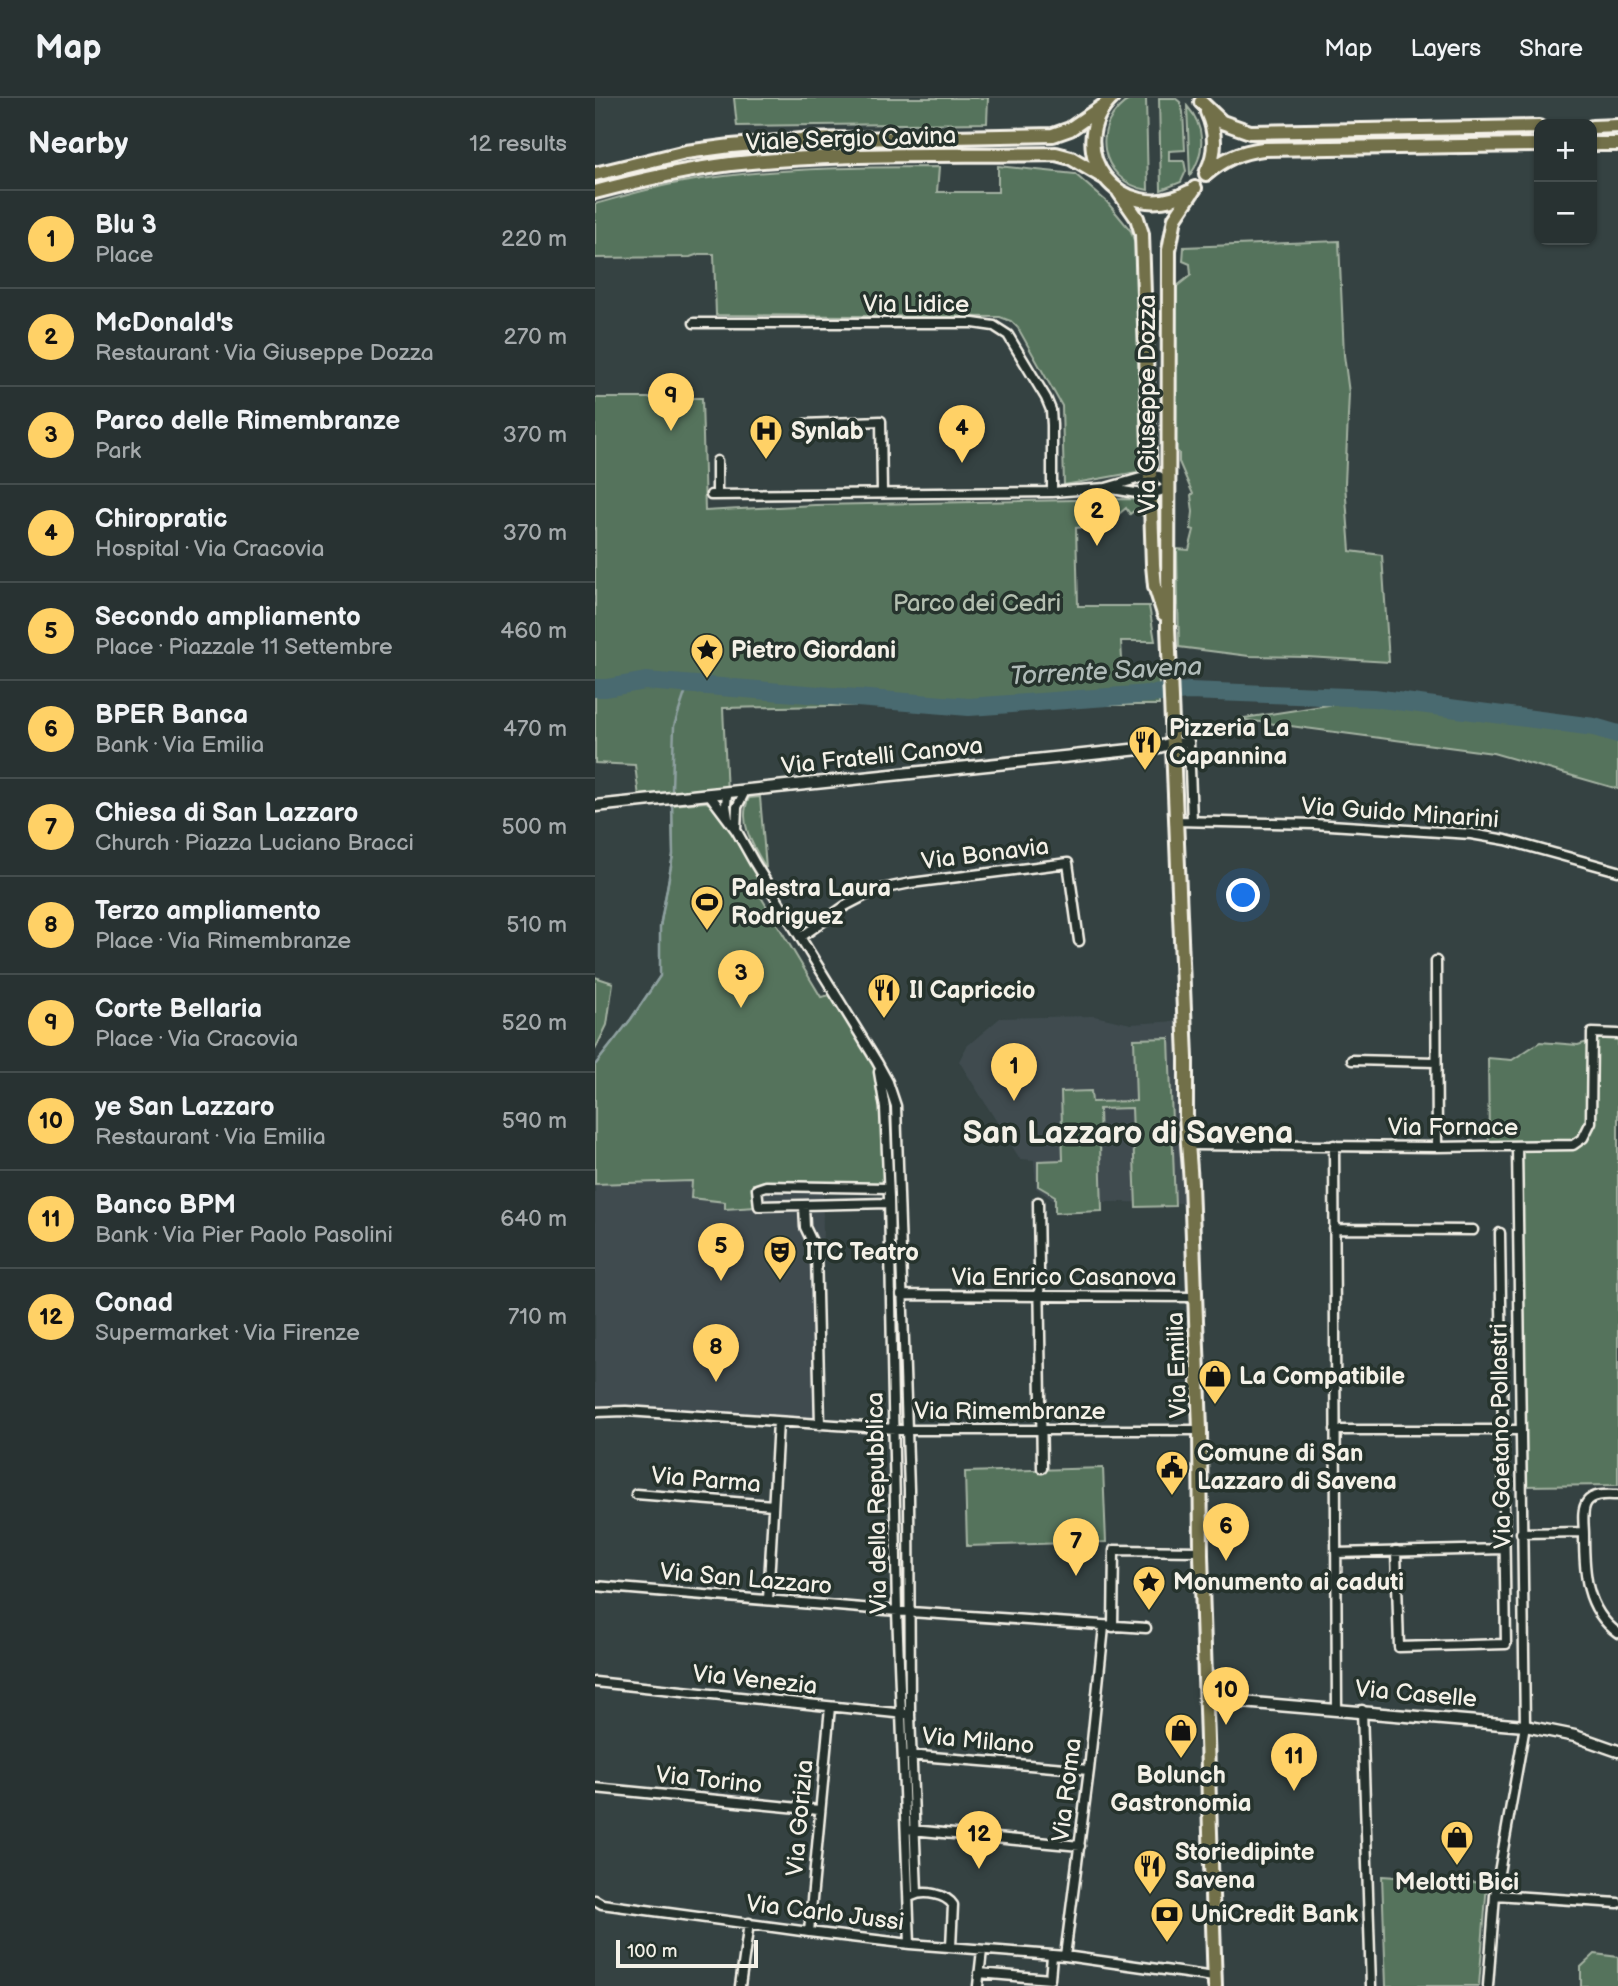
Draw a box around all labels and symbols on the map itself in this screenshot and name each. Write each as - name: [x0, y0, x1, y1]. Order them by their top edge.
- street label: Viale Sergio Cavina: [745, 121, 957, 157]
- street label: Via Lidice: [863, 290, 969, 319]
- street label: Via Giuseppe Dozza: [1133, 295, 1162, 514]
- pin: 9: [648, 373, 694, 431]
- pin: 4: [939, 405, 985, 463]
- hospital icon: Synlab: [747, 412, 785, 461]
- place label: Synlab: [791, 417, 864, 446]
- pin: 2: [1074, 488, 1120, 546]
- park label: Parco dei Cedri: [893, 589, 1061, 618]
- place icon: Pietro Giordani: [688, 631, 726, 680]
- place label: Pietro Giordani: [731, 636, 896, 665]
- water label: Torrente Savena: [1009, 651, 1203, 693]
- place label: Pizzeria La Capannina: [1169, 714, 1290, 771]
- restaurant icon: Pizzeria La Capannina: [1126, 723, 1164, 772]
- street label: Via Fratelli Canova: [780, 731, 984, 781]
- street label: Via Guido Minarini: [1300, 792, 1500, 834]
- street label: Via Bonavia: [919, 832, 1051, 876]
- place label: Palestra Laura Rodriguez: [731, 874, 891, 931]
- your location: [1226, 878, 1260, 912]
- sports icon: Palestra Laura Rodriguez: [688, 883, 726, 932]
- pin: 3: [718, 950, 764, 1008]
- restaurant icon: Il Capriccio: [865, 971, 903, 1020]
- place label: Il Capriccio: [909, 976, 1036, 1005]
- pin: 1: [991, 1043, 1037, 1101]
- street label: Via Fornace: [1388, 1113, 1518, 1142]
- district label: San Lazzaro di Savena: [963, 1114, 1293, 1153]
- pin: 5: [698, 1223, 744, 1281]
- theatre icon: ITC Teatro: [761, 1233, 799, 1282]
- place label: ITC Teatro: [805, 1238, 919, 1267]
- street label: Via Enrico Casanova: [952, 1263, 1177, 1292]
- street label: Via Emilia: [1161, 1311, 1193, 1419]
- street label: Via Gaetano Pollastri: [1485, 1323, 1517, 1549]
- pin: 8: [693, 1324, 739, 1382]
- shop icon: La Compatibile: [1196, 1357, 1234, 1406]
- place label: La Compatibile: [1239, 1362, 1405, 1391]
- street label: Via della Repubblica: [861, 1392, 893, 1614]
- street label: Via Rimembranze: [914, 1397, 1106, 1426]
- place label: Comune di San Lazzaro di Savena: [1197, 1439, 1397, 1496]
- public building icon: Comune di San Lazzaro di Savena: [1153, 1448, 1191, 1497]
- street label: Via Parma: [650, 1461, 762, 1499]
- pin: 6: [1203, 1503, 1249, 1561]
- pin: 7: [1053, 1518, 1099, 1576]
- street label: Via San Lazzaro: [659, 1557, 833, 1601]
- place icon: Monumento ai caduti: [1130, 1563, 1168, 1612]
- place label: Monumento ai caduti: [1173, 1568, 1404, 1597]
- street label: Via Venezia: [691, 1659, 819, 1701]
- pin: 10: [1203, 1667, 1249, 1725]
- street label: Via Caselle: [1354, 1674, 1478, 1714]
- shop icon: Bolunch Gastronomia: [1162, 1711, 1200, 1760]
- street label: Via Milano: [921, 1722, 1035, 1760]
- pin: 11: [1271, 1733, 1317, 1791]
- street label: Via Roma: [1046, 1736, 1088, 1844]
- street label: Via Gorizia: [780, 1758, 820, 1878]
- street label: Via Torino: [654, 1760, 764, 1800]
- place label: Bolunch Gastronomia: [1110, 1761, 1252, 1818]
- pin: 12: [956, 1811, 1002, 1869]
- shop icon: Melotti Bici: [1438, 1818, 1476, 1867]
- place label: Storiedipinte Savena: [1175, 1838, 1315, 1895]
- restaurant icon: Storiedipinte Savena: [1131, 1847, 1169, 1896]
- place label: Melotti Bici: [1395, 1868, 1519, 1897]
- street label: Via Carlo Jussi: [744, 1889, 906, 1937]
- bank icon: UniCredit Bank: [1148, 1895, 1186, 1944]
- place label: UniCredit Bank: [1191, 1900, 1359, 1929]
- scale bar: [616, 1937, 758, 1969]

